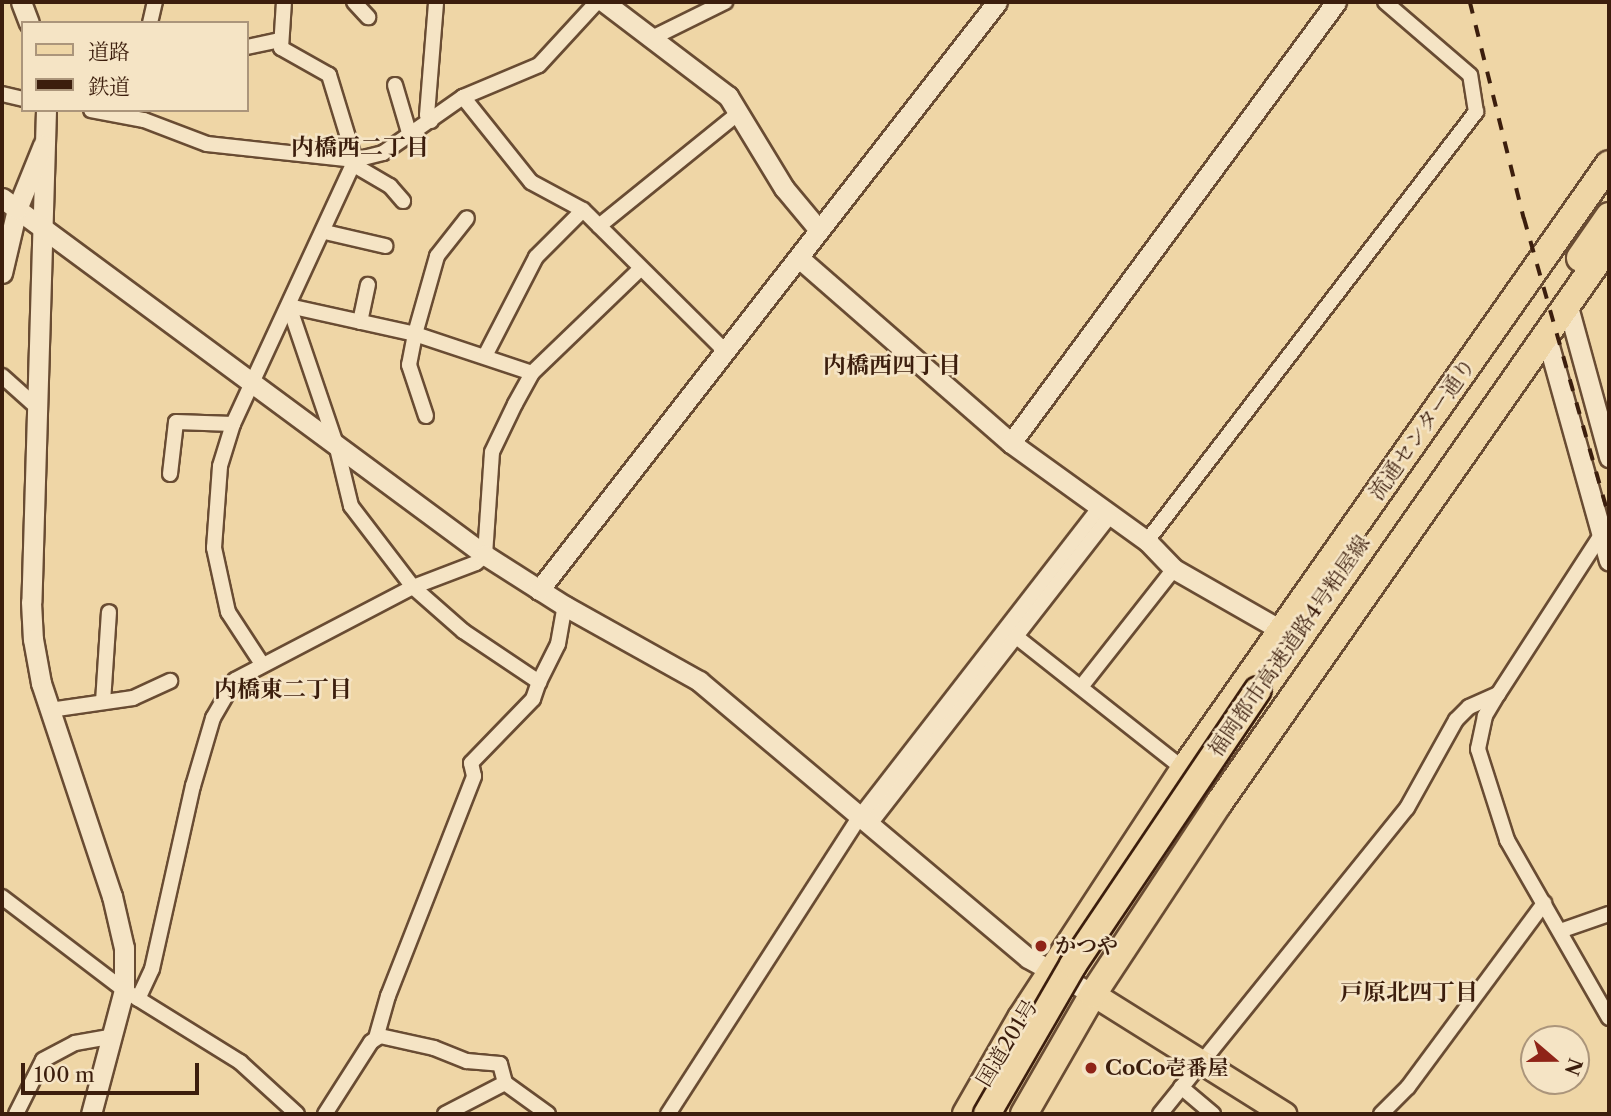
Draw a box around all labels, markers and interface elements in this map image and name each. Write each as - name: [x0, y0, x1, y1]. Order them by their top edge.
- legend: [21, 21, 248, 112]
- text: 道路: [88, 39, 130, 64]
- text: 鉄道: [88, 74, 130, 99]
- district label: 内橋西二丁目: [291, 133, 429, 161]
- district label: 内橋西四丁目: [823, 351, 961, 379]
- street label: 流通センター通り: [1363, 353, 1481, 505]
- street label: 福岡都市高速道路4号粕屋線: [1203, 531, 1375, 761]
- district label: 内橋東二丁目: [214, 675, 352, 703]
- place label: かつや: [1055, 933, 1118, 959]
- marker: かつや: [1033, 938, 1049, 954]
- district label: 戸原北四丁目: [1340, 978, 1478, 1006]
- street label: 国道201号: [971, 995, 1043, 1091]
- north arrow: [1520, 1025, 1590, 1095]
- scale bar: [24, 1050, 203, 1094]
- place label: CoCo壱番屋: [1105, 1055, 1228, 1081]
- text: N: [1560, 1055, 1587, 1078]
- marker: CoCo壱番屋: [1083, 1060, 1099, 1076]
- text: 100 m: [34, 1062, 95, 1087]

